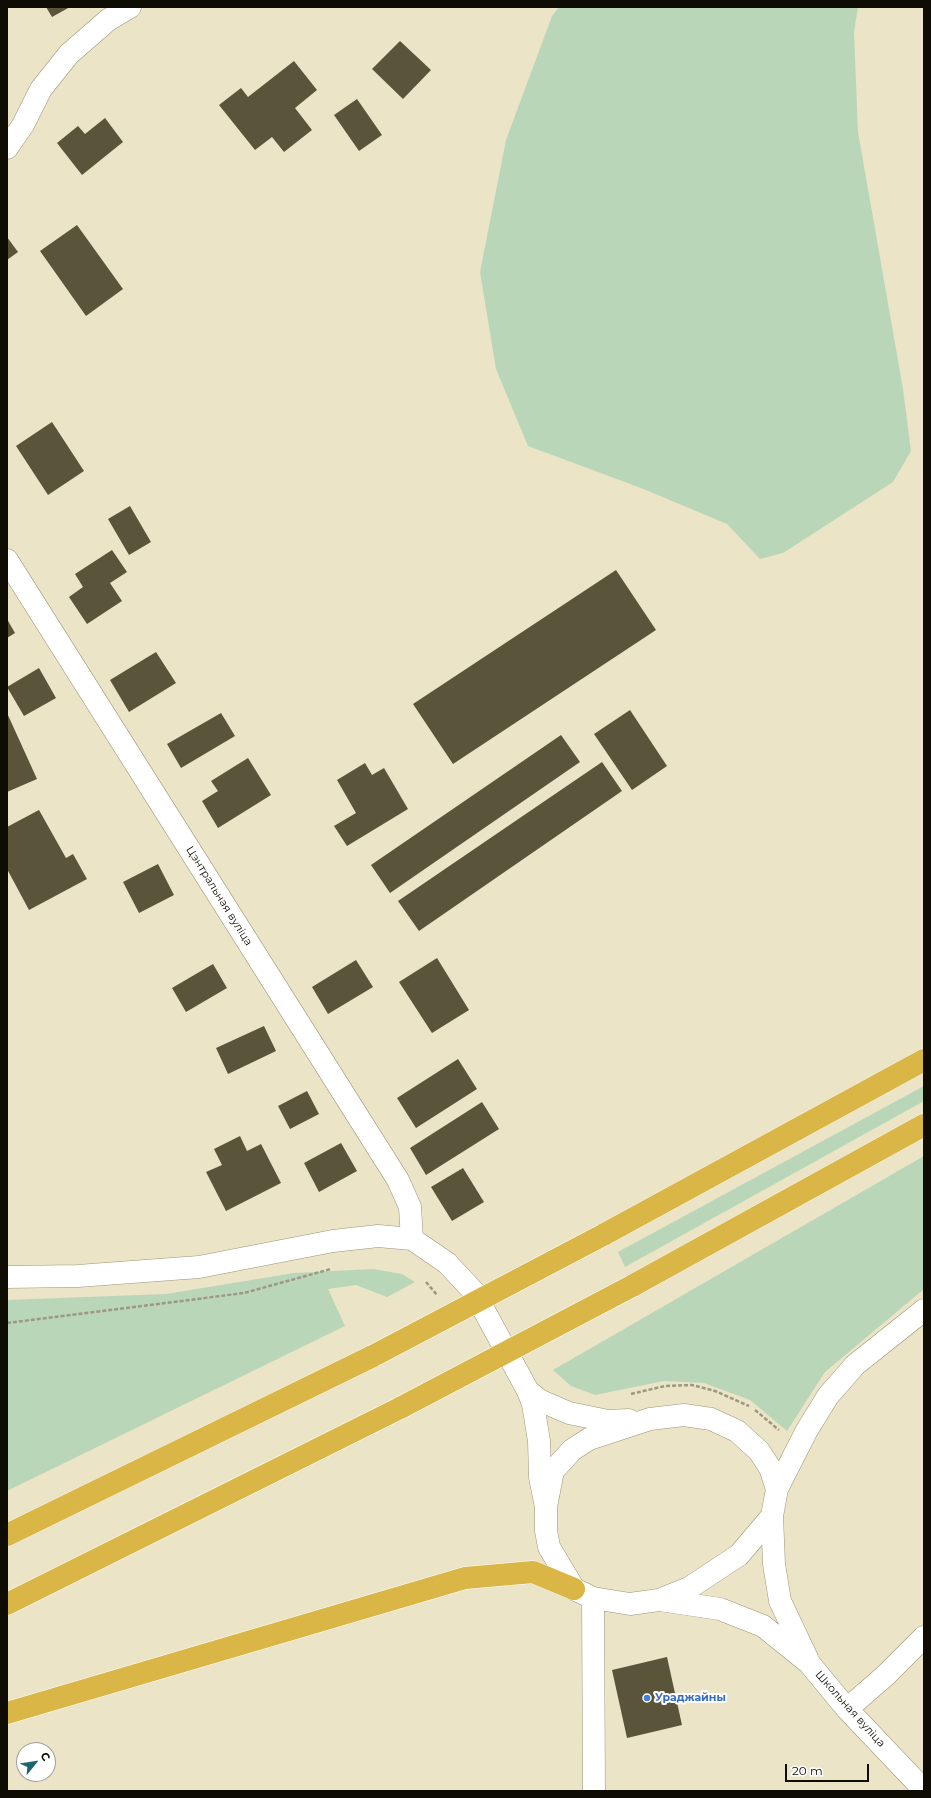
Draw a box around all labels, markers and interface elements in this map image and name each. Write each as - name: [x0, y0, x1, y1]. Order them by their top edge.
- street label: Цэнтральная вуліца: [183, 844, 255, 948]
- street label: Школьная вуліца: [812, 1668, 888, 1750]
- place label: Ураджайны: [655, 1691, 726, 1705]
- marker: Ураджайны: [642, 1693, 652, 1703]
- north arrow: [16, 1742, 56, 1782]
- text: С: [37, 1750, 54, 1763]
- scale bar: [787, 1756, 871, 1782]
- text: 20 m: [792, 1763, 823, 1778]

